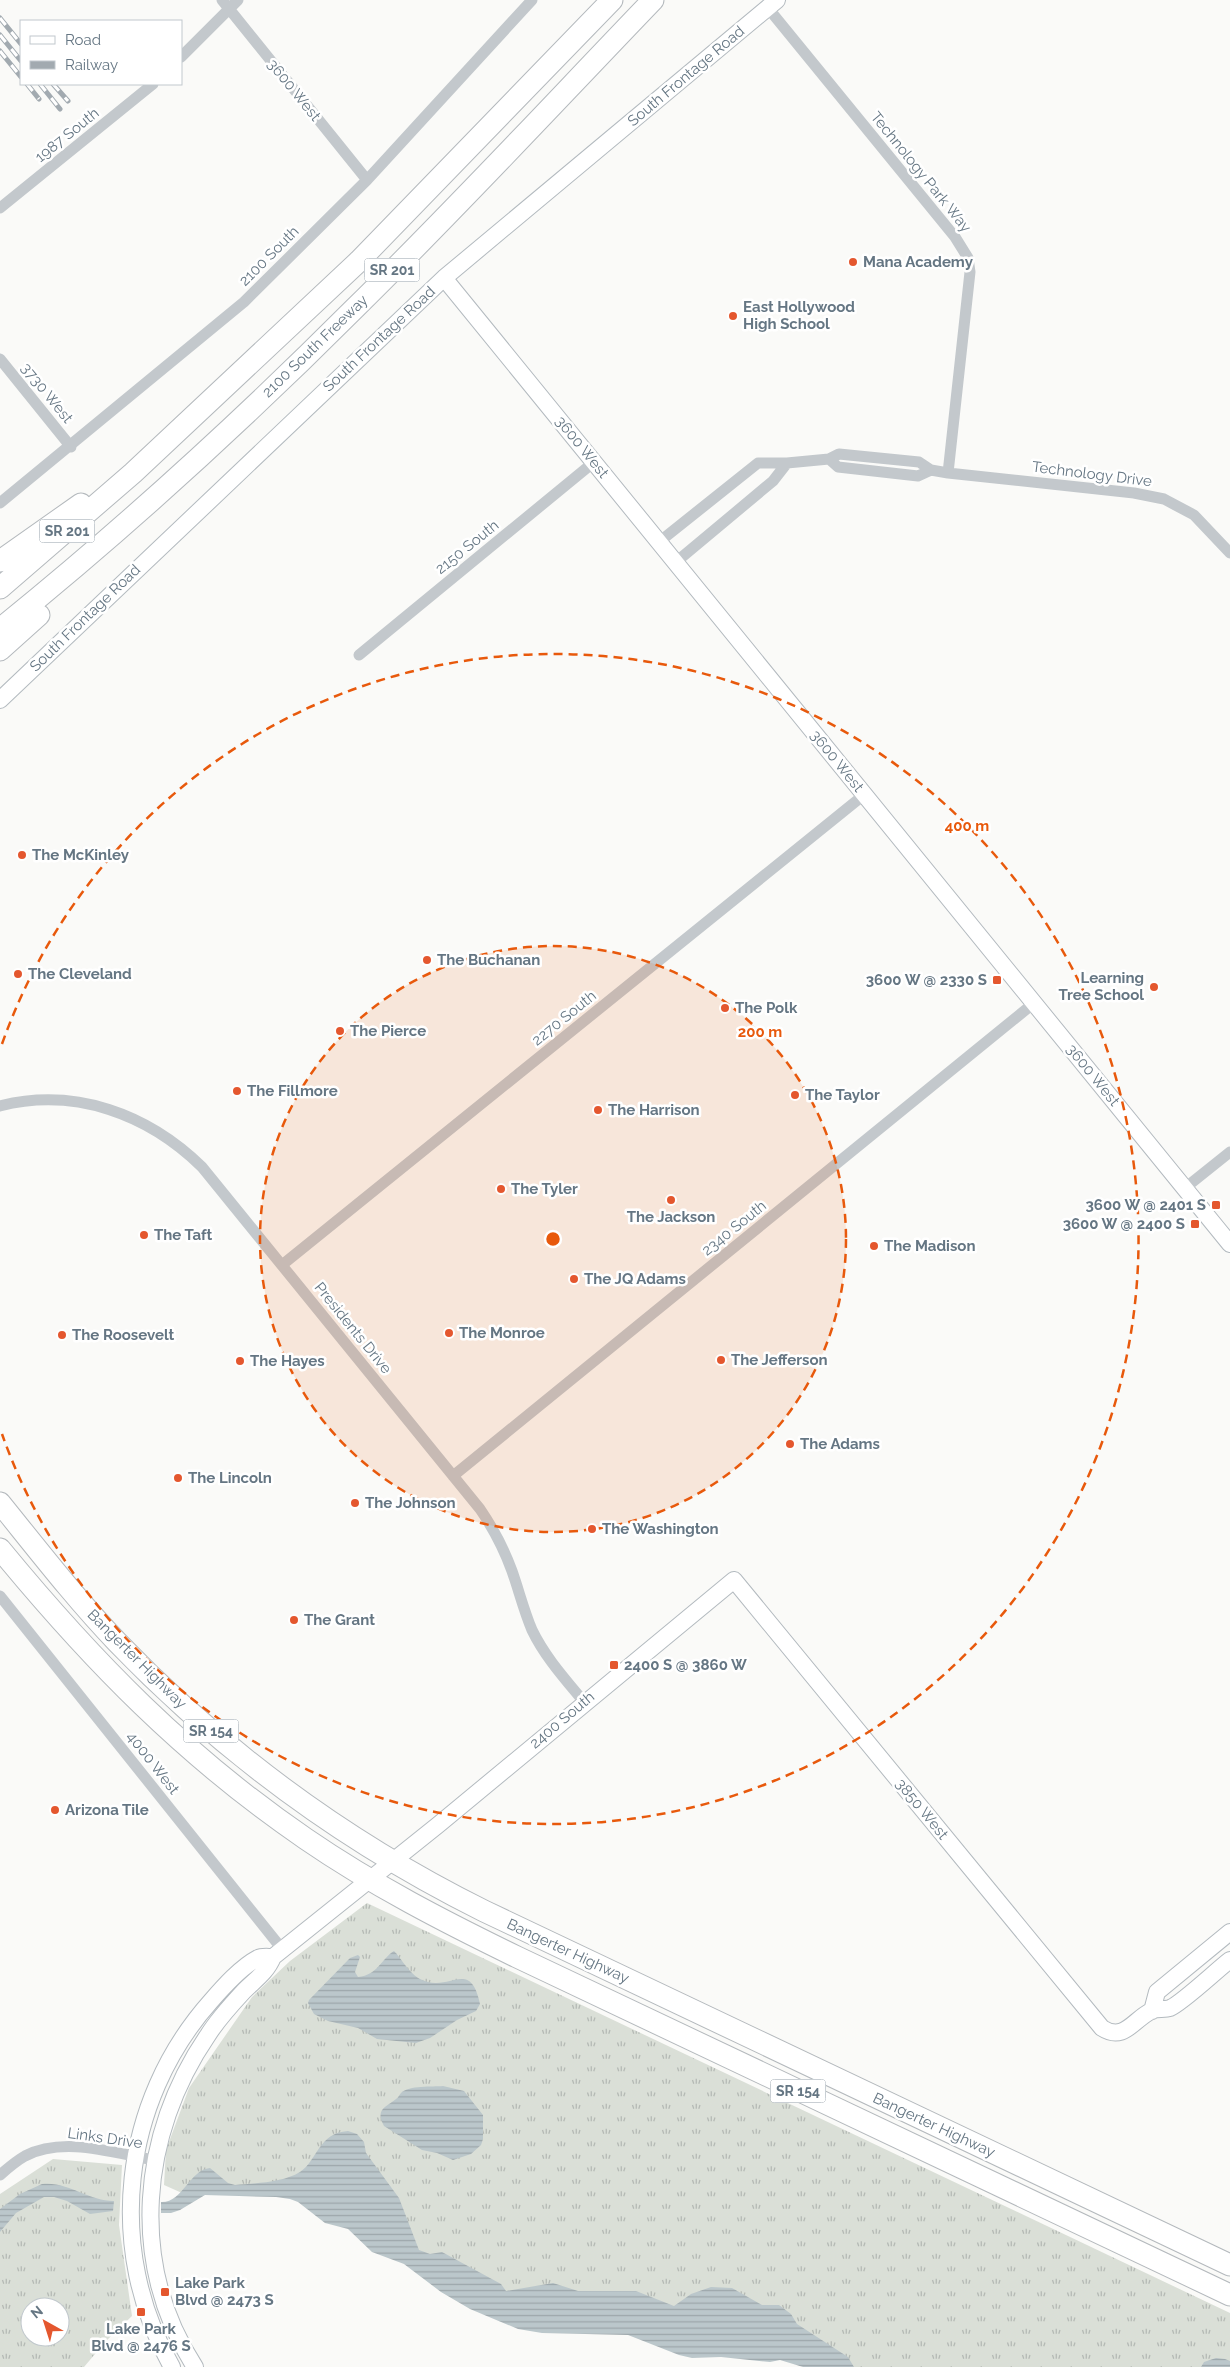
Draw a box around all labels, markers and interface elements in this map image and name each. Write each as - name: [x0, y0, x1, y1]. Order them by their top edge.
- legend: [20, 20, 182, 85]
- street label: South Frontage Road: [624, 22, 748, 130]
- text: Road: [65, 31, 101, 49]
- street label: 3600 West: [264, 55, 324, 125]
- text: Railway: [65, 56, 118, 74]
- street label: 1987 South: [32, 104, 102, 166]
- street label: Technology Park Way: [867, 108, 975, 236]
- street label: 2100 South: [235, 222, 303, 290]
- place label: Mana Academy: [863, 253, 974, 271]
- marker: Mana Academy: [847, 256, 859, 268]
- road number: SR 201: [364, 258, 420, 282]
- street label: South Frontage Road: [319, 282, 439, 396]
- street label: 2100 South Freeway: [258, 291, 372, 401]
- place label: East Hollywood High School: [743, 298, 855, 333]
- marker: East Hollywood High School: [727, 310, 739, 322]
- street label: 3730 West: [17, 359, 77, 427]
- street label: 3600 West: [552, 412, 612, 482]
- street label: Technology Drive: [1031, 458, 1153, 490]
- street label: 2150 South: [432, 516, 502, 578]
- road number: SR 201: [40, 520, 94, 542]
- street label: South Frontage Road: [26, 561, 144, 675]
- street label: 3600 West: [807, 726, 867, 796]
- text: 400 m: [945, 817, 989, 835]
- place label: The McKinley: [32, 846, 130, 864]
- marker: The McKinley: [16, 849, 28, 861]
- place label: The Buchanan: [437, 951, 540, 969]
- marker: The Buchanan: [421, 954, 433, 966]
- place label: The Cleveland: [28, 965, 132, 983]
- marker: The Cleveland: [12, 968, 24, 980]
- place label: Learning Tree School: [1059, 969, 1144, 1004]
- place label: 3600 W @ 2330 S: [866, 971, 987, 989]
- marker: 3600 W @ 2330 S: [991, 974, 1003, 986]
- marker: Learning Tree School: [1148, 981, 1160, 993]
- street label: 2270 South: [528, 987, 600, 1049]
- place label: The Polk: [735, 999, 798, 1017]
- marker: The Polk: [719, 1002, 731, 1014]
- place label: The Pierce: [350, 1022, 426, 1040]
- text: 200 m: [738, 1023, 782, 1041]
- marker: The Pierce: [334, 1025, 346, 1037]
- street label: 3600 West: [1063, 1040, 1123, 1110]
- place label: The Fillmore: [247, 1082, 338, 1100]
- marker: The Fillmore: [231, 1085, 243, 1097]
- place label: The Taylor: [805, 1086, 880, 1104]
- marker: The Taylor: [789, 1089, 801, 1101]
- place label: The Harrison: [608, 1101, 700, 1119]
- marker: The Harrison: [592, 1104, 604, 1116]
- place label: The Tyler: [511, 1180, 578, 1198]
- marker: The Tyler: [495, 1183, 507, 1195]
- marker: The Jackson: [665, 1194, 677, 1206]
- place label: 3600 W @ 2401 S: [1085, 1196, 1206, 1214]
- street label: 2340 South: [698, 1197, 770, 1259]
- marker: 3600 W @ 2401 S: [1210, 1199, 1222, 1211]
- place label: The Jackson: [627, 1208, 715, 1226]
- place label: 3600 W @ 2400 S: [1063, 1215, 1185, 1233]
- marker: 3600 W @ 2400 S: [1189, 1218, 1201, 1230]
- place label: The Taft: [154, 1226, 213, 1244]
- marker: The Taft: [138, 1229, 150, 1241]
- centre of rings: [544, 1230, 562, 1248]
- place label: The Madison: [884, 1237, 975, 1255]
- marker: The Madison: [868, 1240, 880, 1252]
- place label: The JQ Adams: [584, 1270, 686, 1288]
- marker: The JQ Adams: [568, 1273, 580, 1285]
- street label: Presidents Drive: [311, 1279, 395, 1377]
- place label: The Monroe: [459, 1324, 545, 1342]
- place label: The Roosevelt: [72, 1326, 175, 1344]
- marker: The Monroe: [443, 1327, 455, 1339]
- marker: The Roosevelt: [56, 1329, 68, 1341]
- place label: The Jefferson: [731, 1351, 828, 1369]
- place label: The Hayes: [250, 1352, 325, 1370]
- marker: The Jefferson: [715, 1354, 727, 1366]
- marker: The Hayes: [234, 1355, 246, 1367]
- place label: The Adams: [800, 1435, 880, 1453]
- marker: The Adams: [784, 1438, 796, 1450]
- place label: The Lincoln: [188, 1469, 272, 1487]
- marker: The Lincoln: [172, 1472, 184, 1484]
- place label: The Johnson: [365, 1494, 456, 1512]
- marker: The Johnson: [349, 1497, 361, 1509]
- place label: The Washington: [602, 1520, 719, 1538]
- marker: The Washington: [586, 1523, 598, 1535]
- street label: Bangerter Highway: [84, 1606, 190, 1712]
- place label: The Grant: [304, 1611, 375, 1629]
- marker: The Grant: [288, 1614, 300, 1626]
- place label: 2400 S @ 3860 W: [624, 1656, 747, 1674]
- marker: 2400 S @ 3860 W: [608, 1659, 620, 1671]
- street label: 2400 South: [526, 1688, 598, 1752]
- road number: SR 154: [184, 1720, 238, 1742]
- street label: 4000 West: [123, 1728, 183, 1798]
- street label: 3850 West: [892, 1775, 952, 1843]
- place label: Arizona Tile: [65, 1801, 149, 1819]
- marker: Arizona Tile: [49, 1804, 61, 1816]
- street label: Bangerter Highway: [504, 1915, 632, 1987]
- road number: SR 154: [770, 2080, 826, 2102]
- street label: Bangerter Highway: [870, 2089, 998, 2161]
- street label: Links Drive: [66, 2124, 144, 2152]
- place label: Lake Park Blvd @ 2473 S: [175, 2274, 274, 2309]
- marker: Lake Park Blvd @ 2473 S: [159, 2286, 171, 2298]
- north arrow: [20, 2297, 70, 2347]
- text: N: [28, 2302, 46, 2321]
- marker: Lake Park Blvd @ 2476 S: [135, 2306, 147, 2318]
- place label: Lake Park Blvd @ 2476 S: [91, 2320, 191, 2355]

